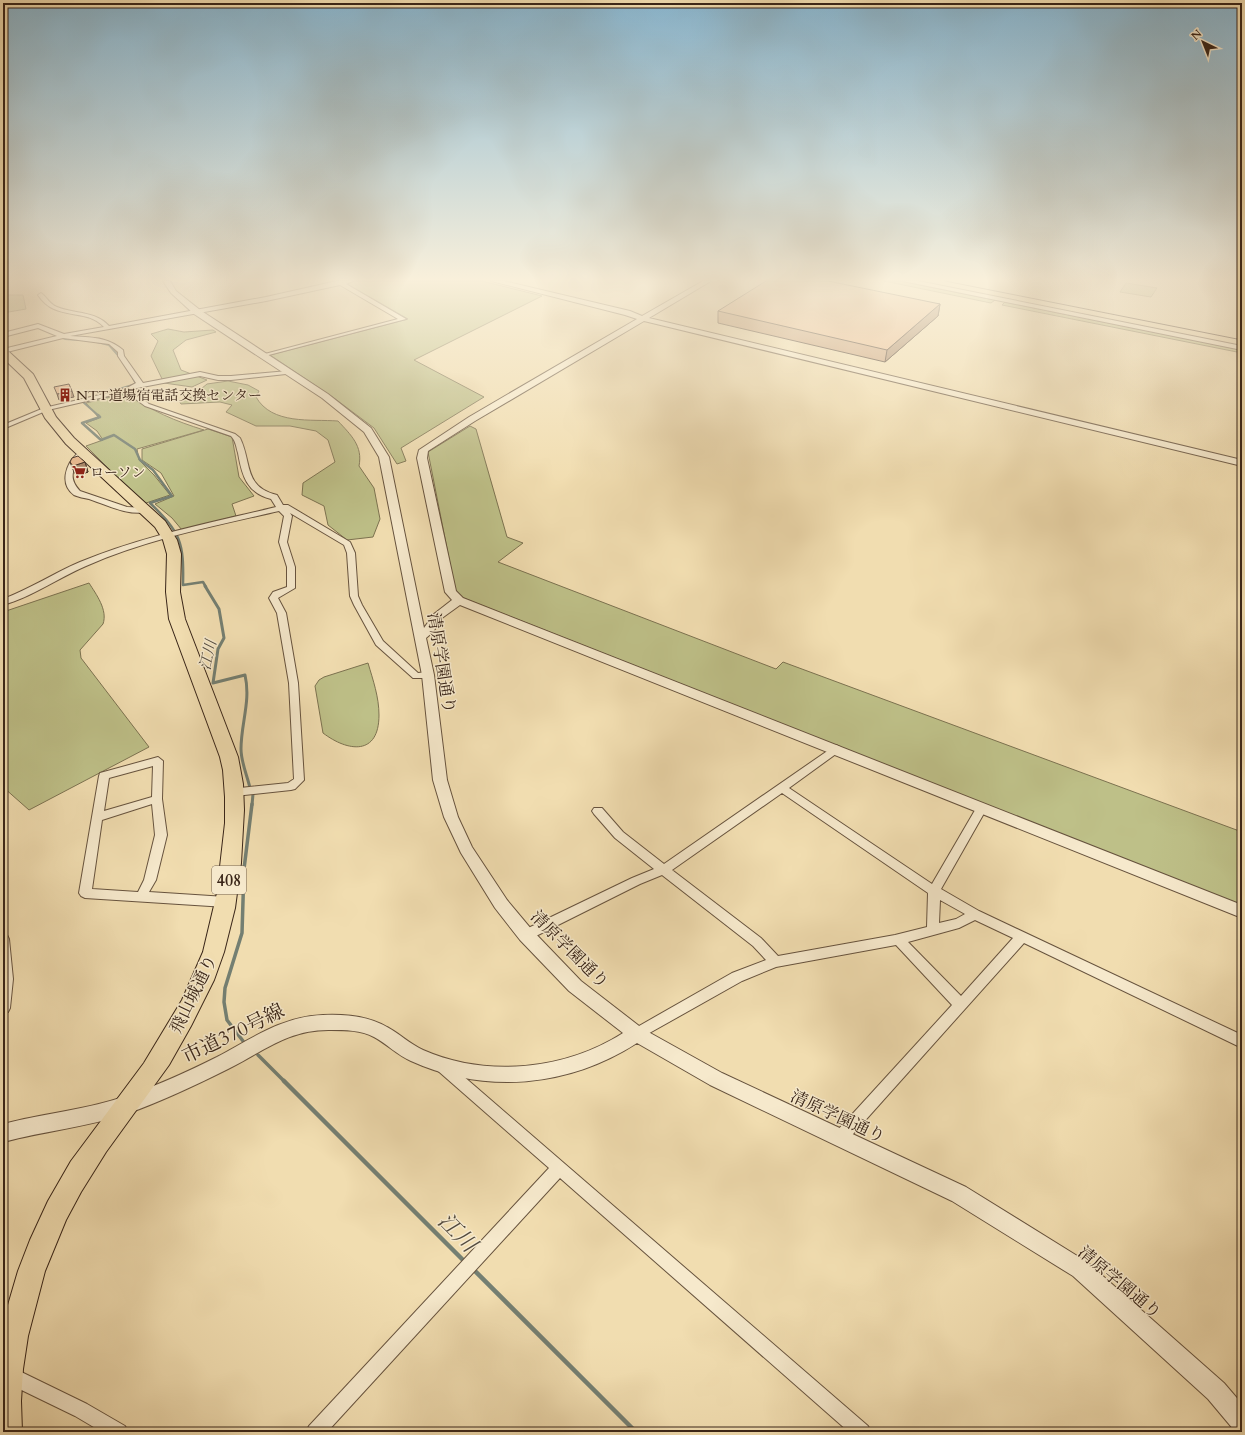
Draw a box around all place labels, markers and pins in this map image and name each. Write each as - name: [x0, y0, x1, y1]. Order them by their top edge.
- place label: NTT道場宿電話交換センター: [76, 386, 262, 405]
- building icon: NTT道場宿電話交換センター: [57, 387, 73, 403]
- place label: ローソン: [90, 463, 145, 482]
- supermarket icon: ローソン: [71, 464, 87, 480]

